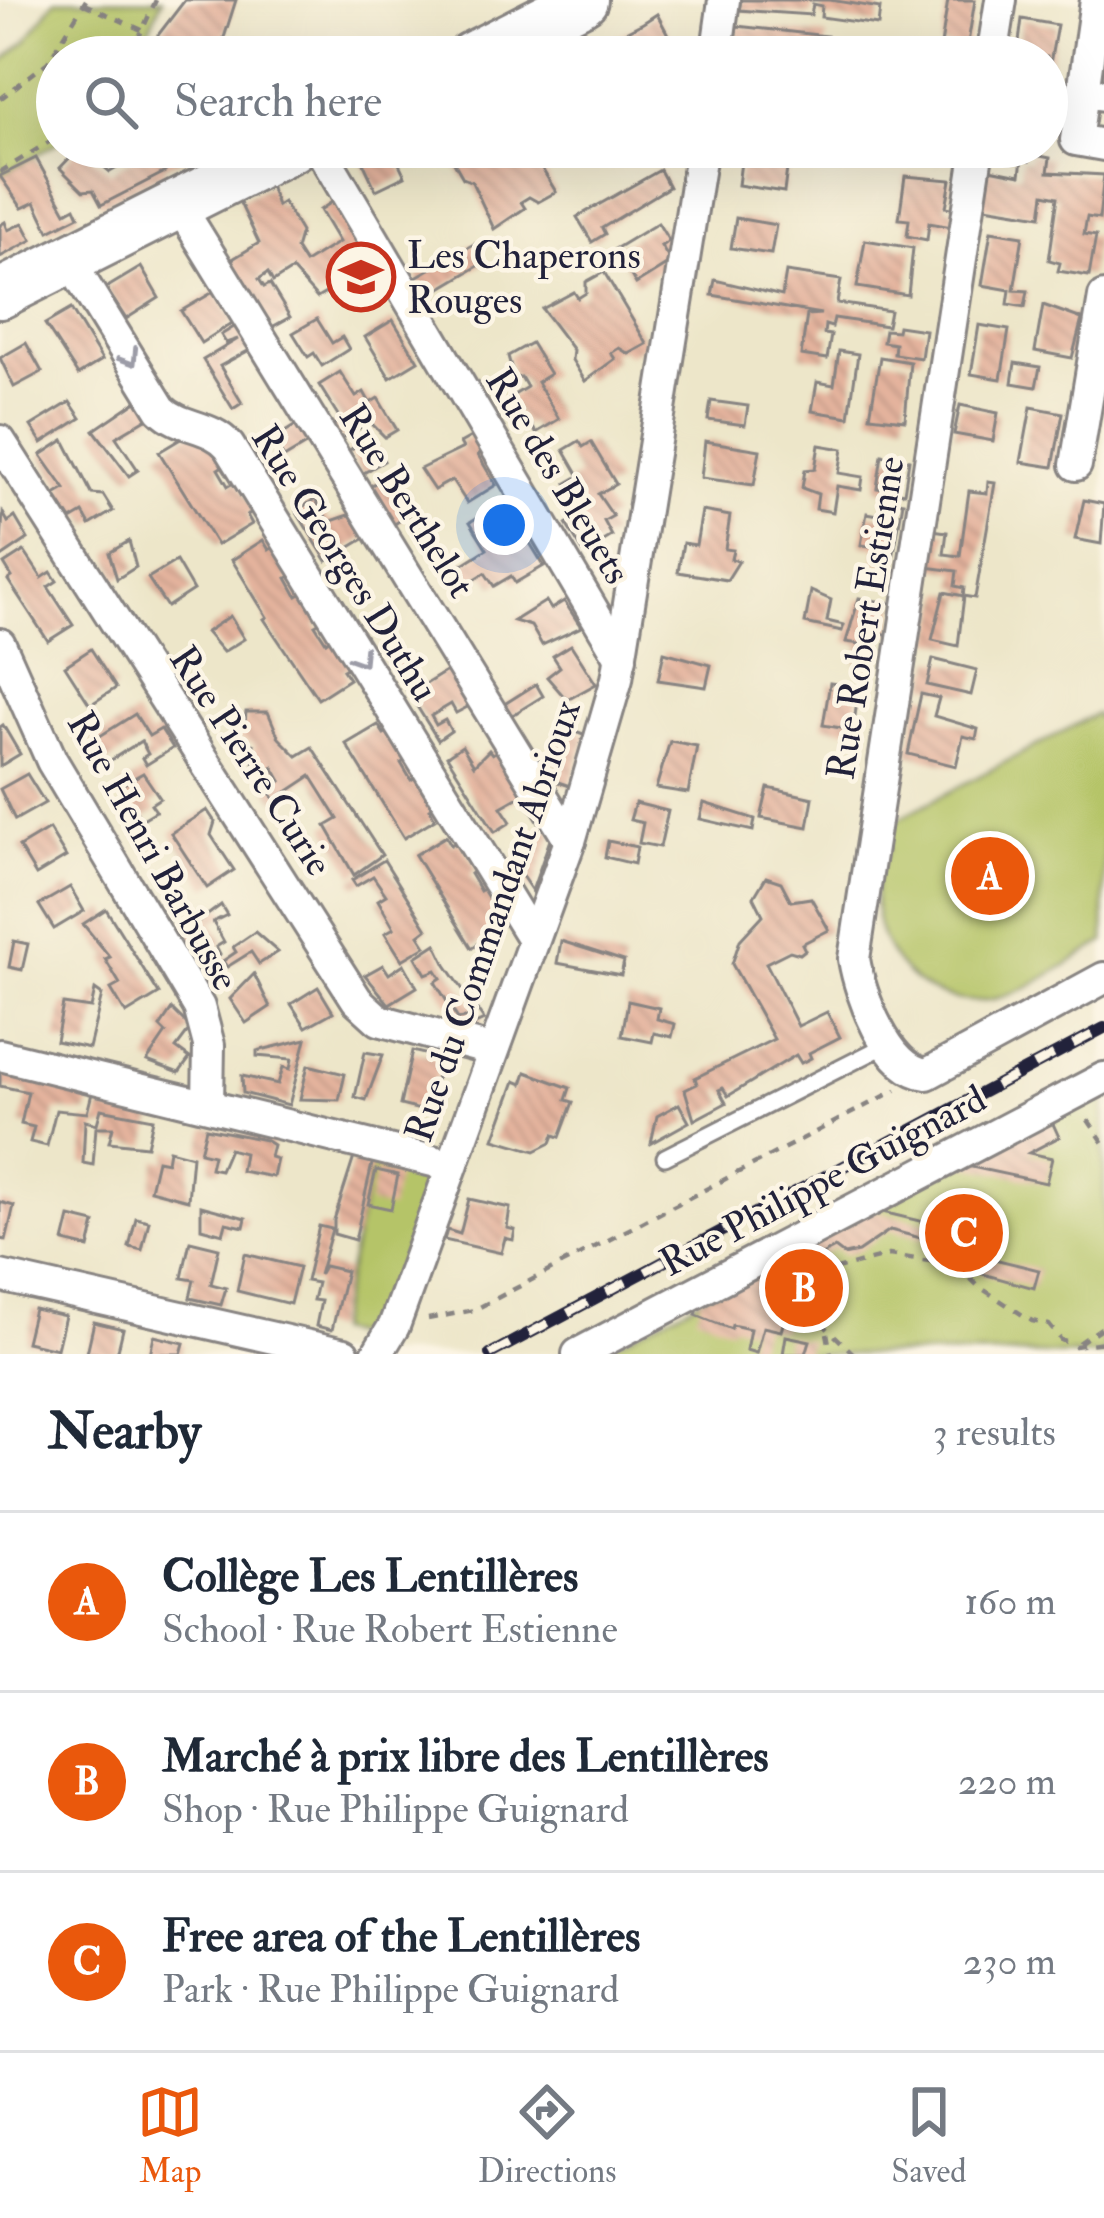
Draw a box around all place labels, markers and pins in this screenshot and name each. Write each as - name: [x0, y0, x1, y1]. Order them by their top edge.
- place label: Les Chaperons Rouges: [407, 231, 641, 325]
- school or university icon: Les Chaperons Rouges: [326, 242, 396, 312]
- pin: A: [951, 831, 1029, 921]
- pin: C: [925, 1188, 1003, 1278]
- pin: B: [765, 1243, 843, 1333]

